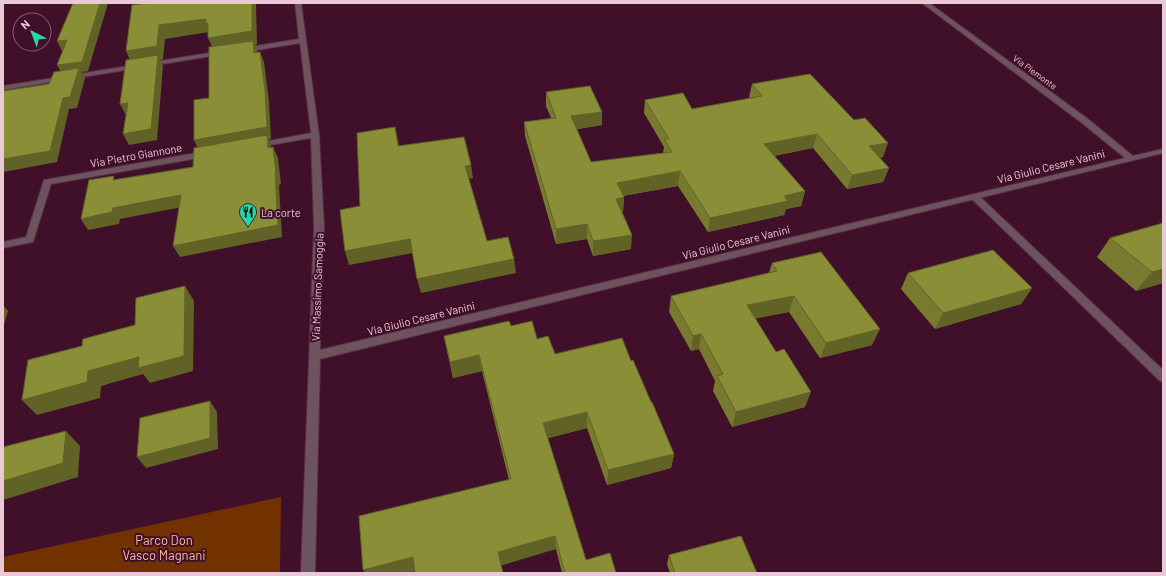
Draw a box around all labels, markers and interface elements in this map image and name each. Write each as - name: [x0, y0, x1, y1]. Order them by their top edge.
- north arrow: [12, 12, 52, 52]
- text: N: [18, 17, 32, 31]
- street label: Via Piemonte: [1011, 52, 1059, 92]
- street label: Via Pietro Giannone: [89, 140, 183, 169]
- street label: Via Giulio Cesare Vanini: [996, 146, 1106, 186]
- restaurant icon: La corte: [238, 202, 258, 227]
- place label: La corte: [261, 206, 301, 219]
- street label: Via Giulio Cesare Vanini: [681, 222, 791, 262]
- street label: Via Massimo Samoggia: [309, 233, 325, 341]
- street label: Via Giulio Cesare Vanini: [366, 298, 476, 338]
- park label: Parco Don Vasco Magnani: [122, 532, 206, 563]

